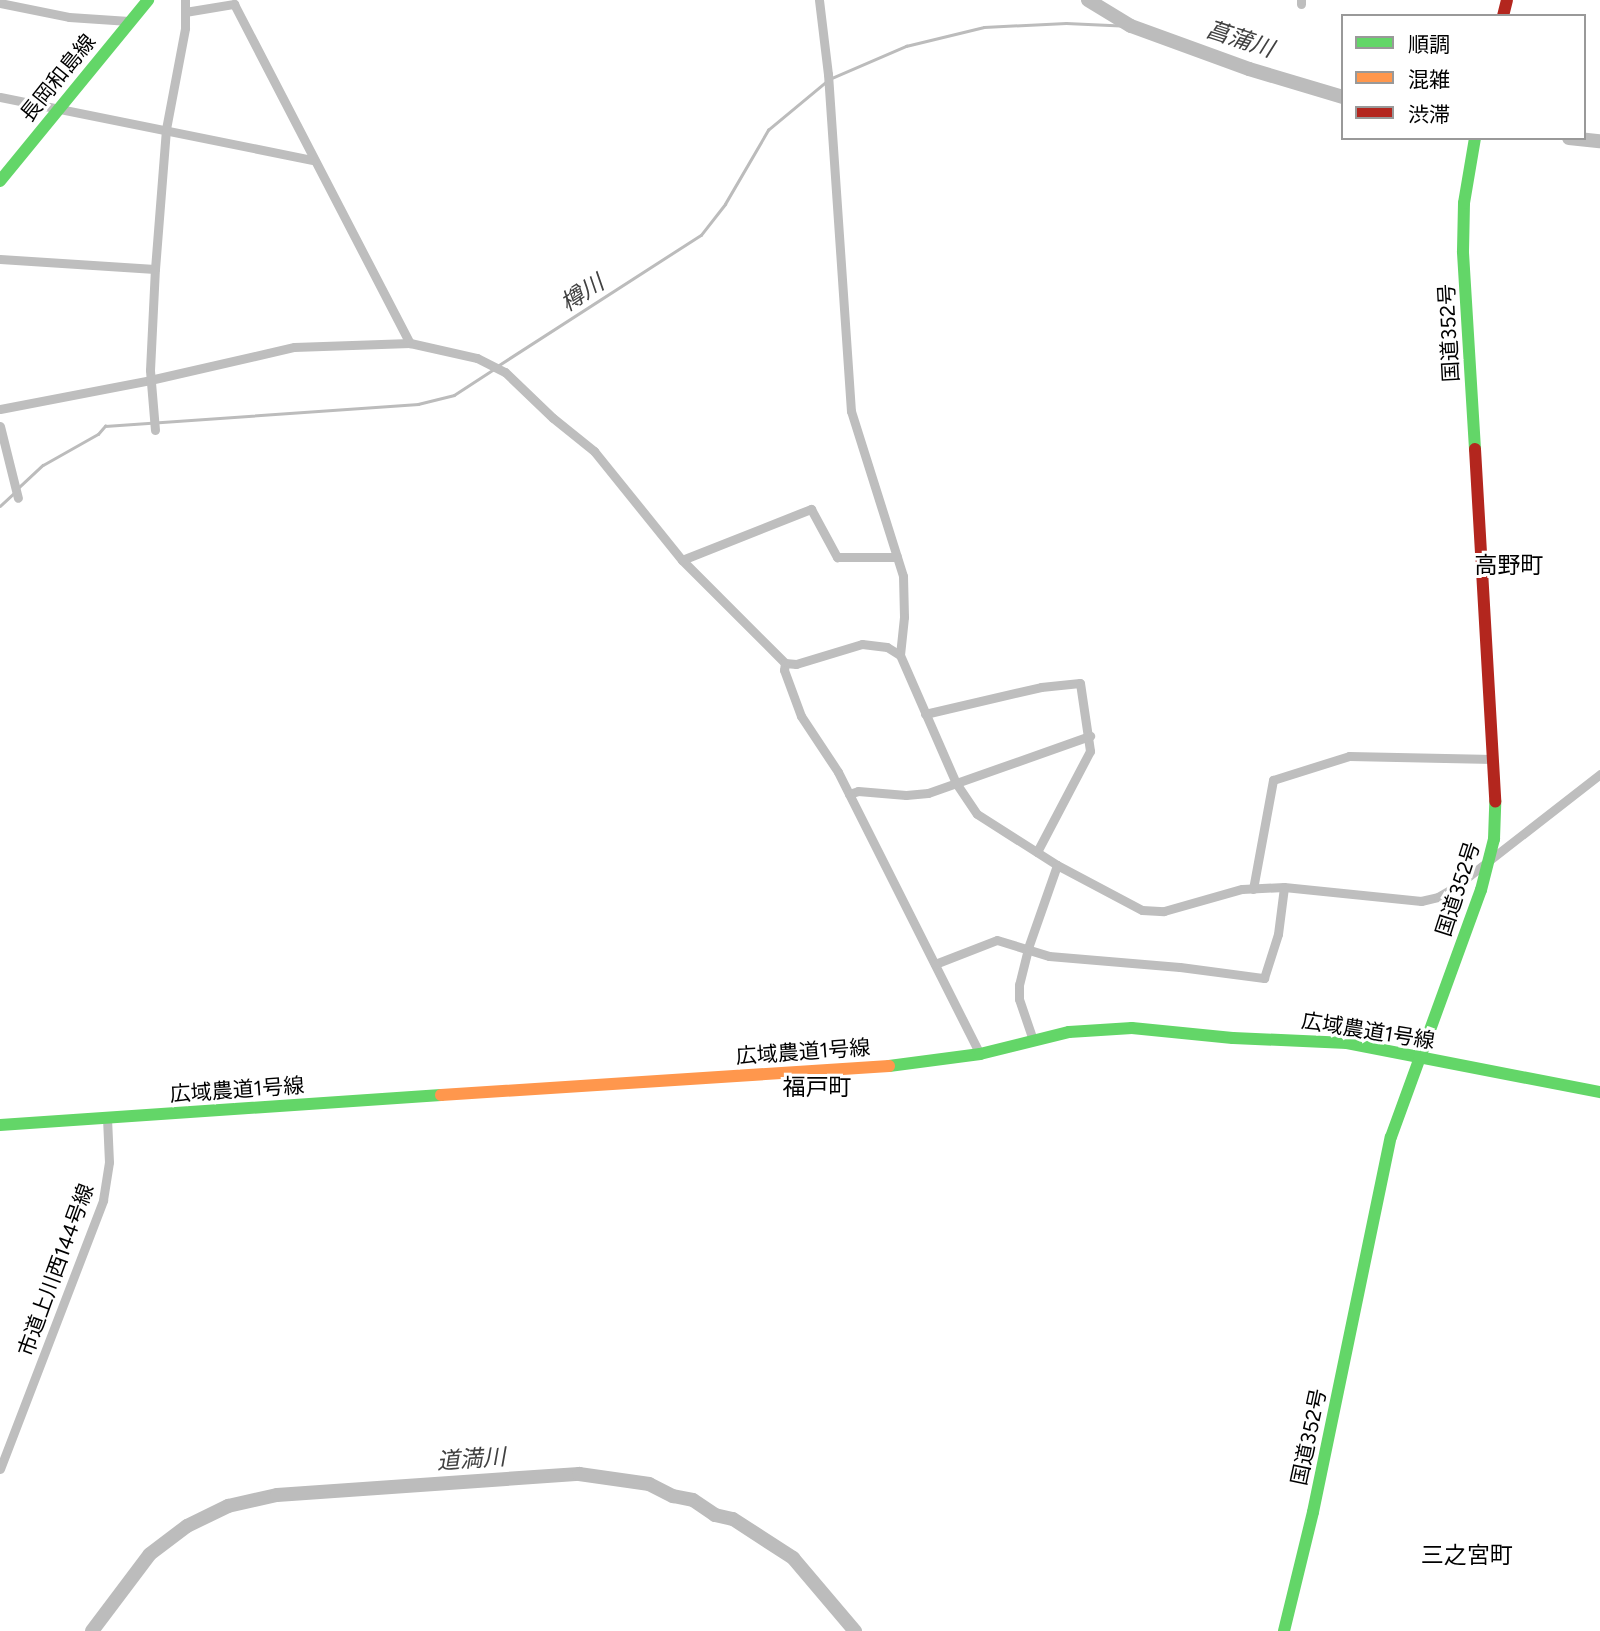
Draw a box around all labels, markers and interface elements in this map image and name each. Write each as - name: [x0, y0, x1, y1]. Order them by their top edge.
- legend: [1341, 14, 1586, 140]
- water label: 菖蒲川: [1203, 15, 1277, 63]
- street label: 長岡和島線: [15, 29, 101, 127]
- text: 順調: [1408, 32, 1450, 57]
- text: 混雑: [1408, 67, 1450, 92]
- text: 渋滞: [1408, 102, 1450, 127]
- water label: 樽川: [555, 269, 609, 317]
- street label: 国道352号: [1434, 283, 1464, 383]
- district label: 高野町: [1475, 551, 1543, 579]
- street label: 国道352号: [1431, 838, 1485, 940]
- street label: 広域農道1号線: [1300, 1008, 1436, 1054]
- street label: 広域農道1号線: [735, 1035, 871, 1069]
- street label: 広域農道1号線: [169, 1073, 305, 1107]
- district label: 福戸町: [783, 1073, 851, 1101]
- street label: 市道上川西144号線: [13, 1180, 99, 1360]
- street label: 国道352号: [1286, 1386, 1332, 1488]
- water label: 道満川: [436, 1443, 506, 1475]
- district label: 三之宮町: [1421, 1541, 1513, 1569]

